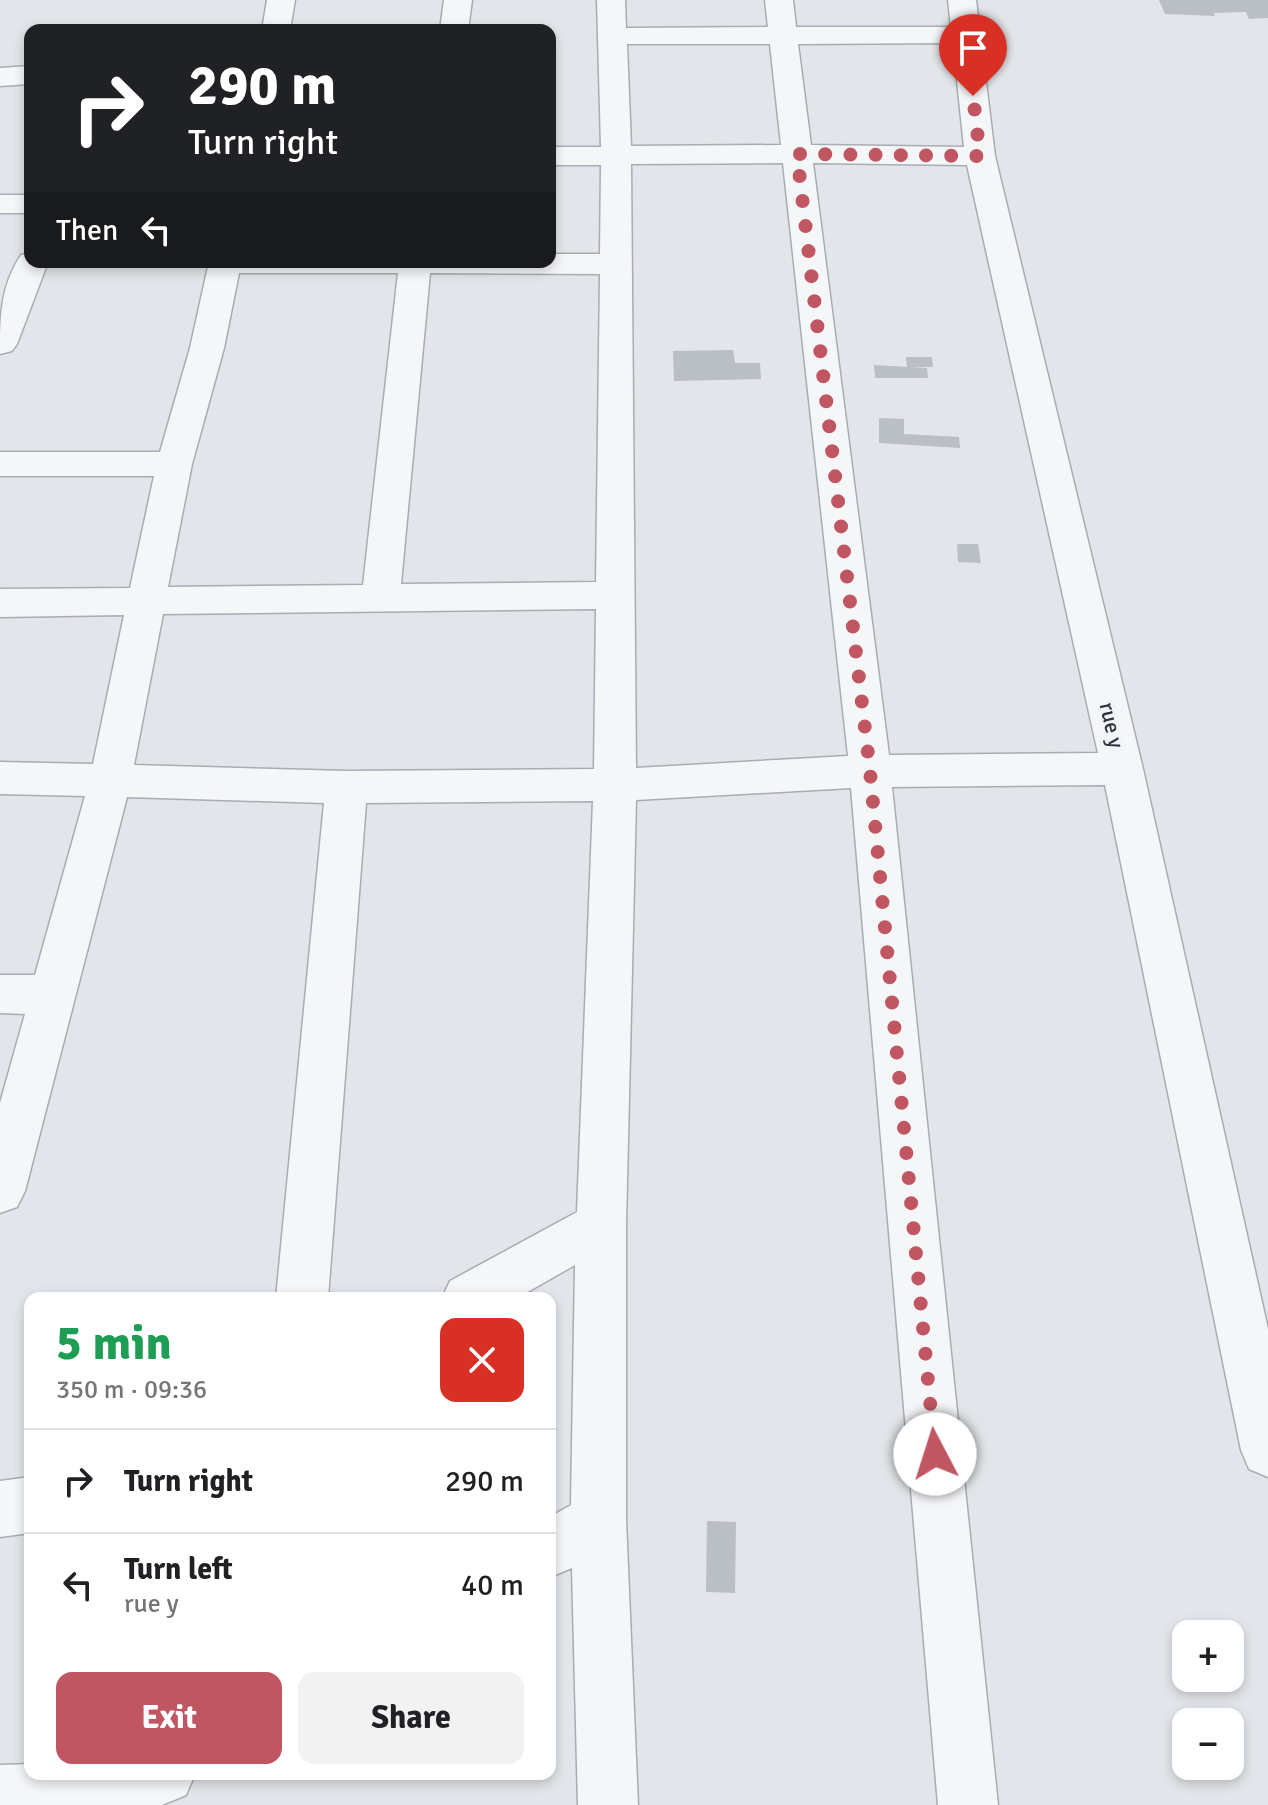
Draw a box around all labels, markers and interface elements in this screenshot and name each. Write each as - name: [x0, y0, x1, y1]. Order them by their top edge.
- pin: [939, 14.0, 1007, 96]
- icon: arrive: [951, 26, 995, 70]
- text: 290 m: [188, 51, 336, 120]
- icon: right: [56, 56, 160, 160]
- text: Turn right: [188, 120, 338, 165]
- icon: left: [134, 208, 178, 252]
- text: Then: [56, 212, 118, 249]
- street label: rue y: [1094, 699, 1131, 751]
- text: 5 min: [56, 1314, 172, 1373]
- button: close: [440, 1318, 524, 1402]
- text: 350 m · 09:36: [56, 1374, 207, 1406]
- position arrow: [893, 1412, 977, 1496]
- icon: right: [56, 1459, 100, 1503]
- text: Turn right: [124, 1463, 253, 1500]
- text: 290 m: [445, 1463, 524, 1500]
- text: Turn left: [124, 1551, 233, 1588]
- icon: left: [56, 1563, 100, 1607]
- text: 40 m: [461, 1567, 524, 1604]
- text: rue y: [124, 1588, 179, 1620]
- map controls: [1172, 1620, 1244, 1780]
- button: +: [1172, 1620, 1244, 1692]
- button: Exit: [56, 1672, 282, 1764]
- button: Share: [298, 1672, 524, 1764]
- button: −: [1172, 1708, 1244, 1780]

